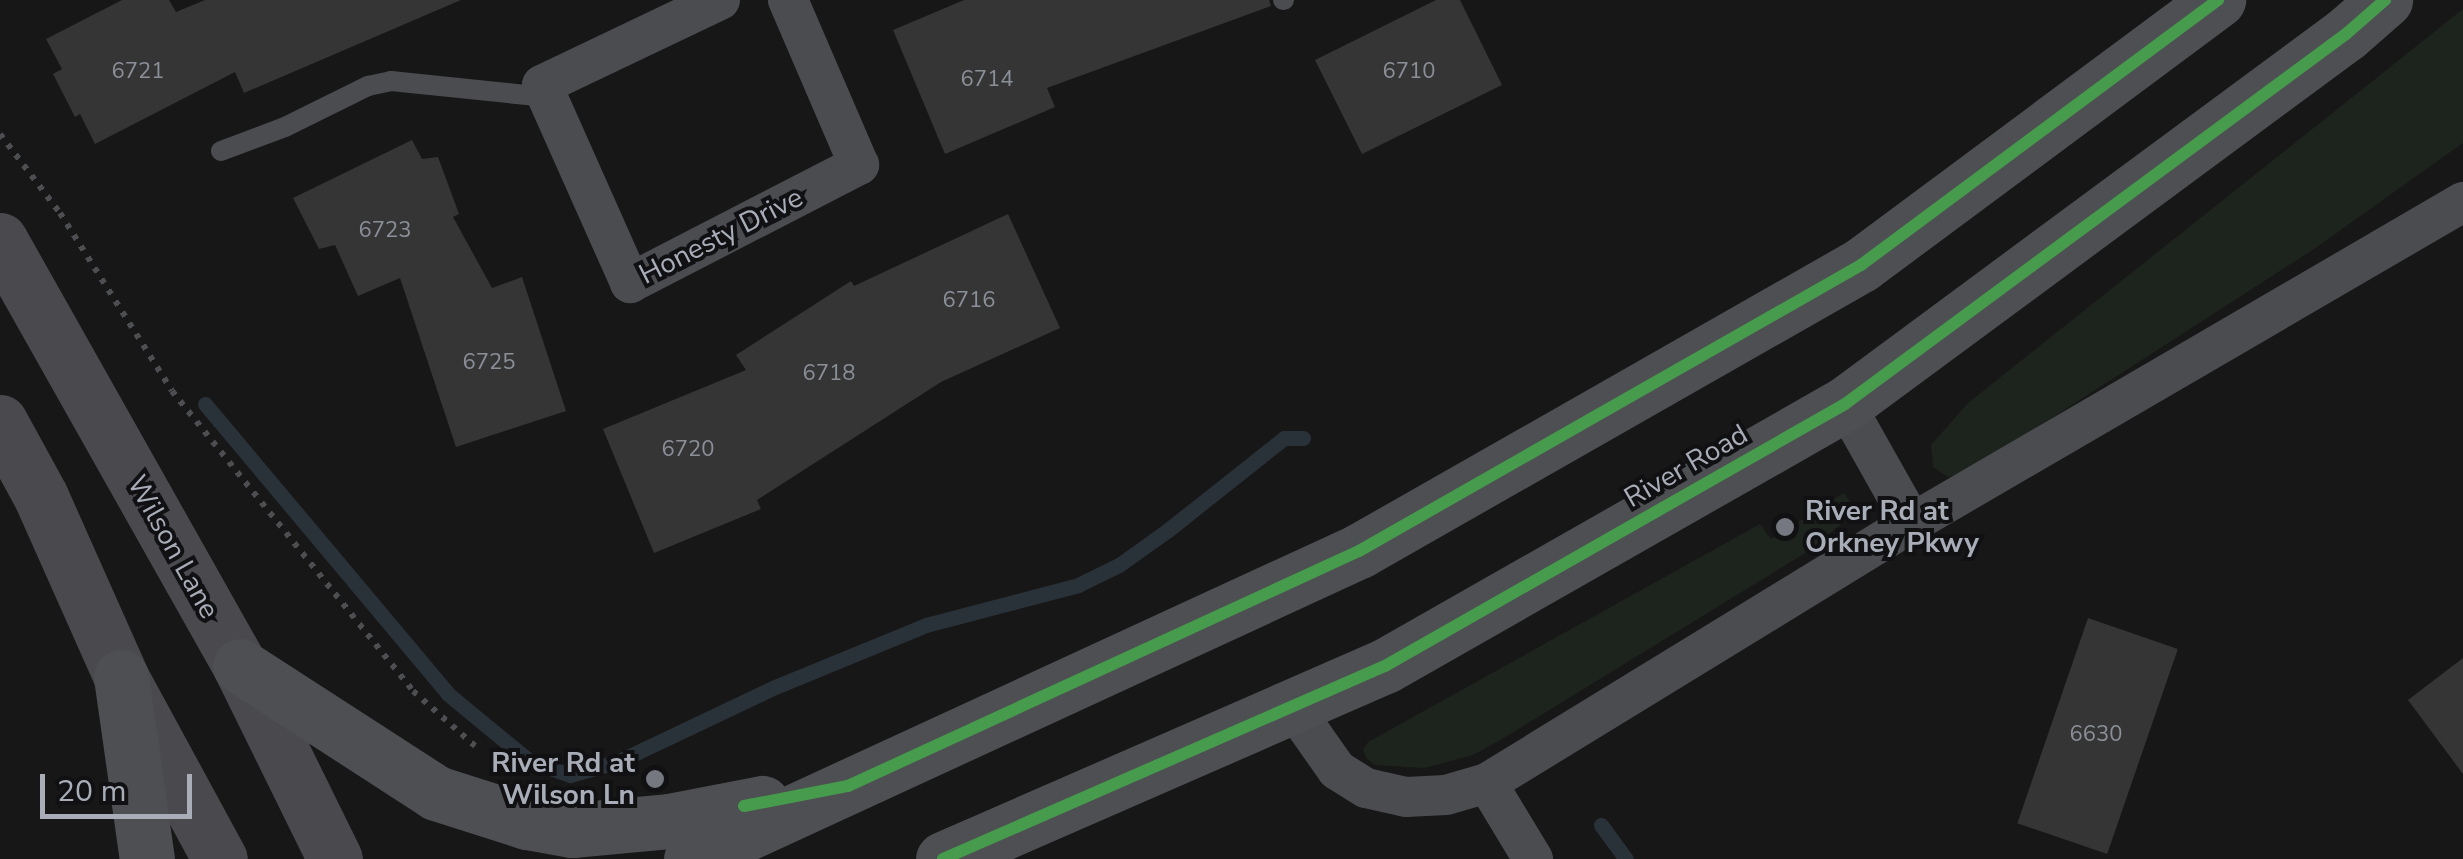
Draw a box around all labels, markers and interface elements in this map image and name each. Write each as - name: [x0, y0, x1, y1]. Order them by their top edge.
- house number: 6721: [112, 59, 164, 85]
- house number: 6710: [1383, 59, 1435, 85]
- house number: 6714: [961, 67, 1013, 93]
- street label: Honesty Drive: [634, 180, 808, 292]
- house number: 6723: [359, 218, 411, 244]
- house number: 6716: [943, 288, 995, 314]
- house number: 6725: [463, 350, 515, 376]
- house number: 6718: [803, 361, 855, 387]
- street label: River Road: [1618, 417, 1754, 515]
- house number: 6720: [662, 437, 714, 463]
- street label: Wilson Lane: [120, 470, 226, 624]
- place label: River Rd at Orkney Pkwy: [1805, 494, 1979, 560]
- marker: River Rd at Orkney Pkwy: [1774, 516, 1796, 538]
- house number: 6630: [2070, 722, 2122, 748]
- place label: River Rd at Wilson Ln: [491, 746, 635, 812]
- scale bar: [45, 754, 198, 816]
- marker: River Rd at Wilson Ln: [644, 768, 666, 790]
- text: 20 m: [57, 771, 126, 812]

